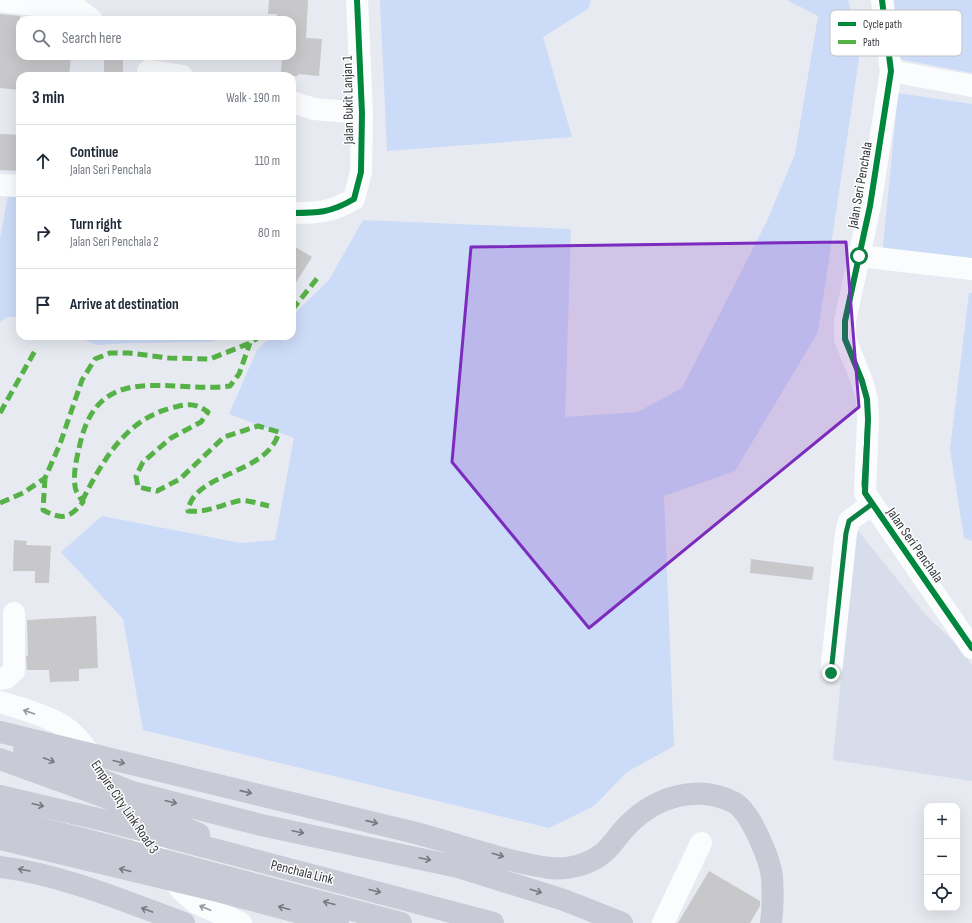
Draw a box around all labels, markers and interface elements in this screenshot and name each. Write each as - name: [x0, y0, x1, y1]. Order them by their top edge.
- legend: [830, 10, 962, 56]
- search box: [16, 16, 296, 60]
- text: Cycle path: [863, 18, 902, 31]
- icon: search: [30, 27, 52, 49]
- text: Search here: [62, 29, 122, 48]
- text: Path: [863, 36, 880, 49]
- street label: Jalan Bukit Lanjan 1: [339, 55, 357, 145]
- text: 3 min: [32, 88, 65, 108]
- text: Walk · 190 m: [226, 90, 280, 106]
- street label: Jalan Seri Penchala: [844, 140, 876, 231]
- text: Continue: [70, 143, 119, 162]
- icon: ahead: [32, 150, 54, 172]
- text: 110 m: [255, 153, 280, 169]
- text: Jalan Seri Penchala: [70, 162, 151, 178]
- text: Turn right: [70, 215, 122, 234]
- icon: right: [32, 222, 54, 244]
- text: 80 m: [258, 225, 280, 241]
- text: Jalan Seri Penchala 2: [70, 234, 159, 250]
- route start: [850, 247, 868, 265]
- icon: arrive: [32, 294, 54, 316]
- text: Arrive at destination: [70, 295, 179, 314]
- street label: Jalan Seri Penchala: [882, 503, 947, 586]
- route end: [822, 664, 840, 682]
- one-way arrow: [23, 707, 35, 715]
- one-way arrow: [42, 756, 54, 764]
- street label: Empire City Link Road 3: [88, 757, 163, 857]
- one-way arrow: [112, 759, 125, 766]
- one-way arrow: [239, 789, 252, 797]
- one-way arrow: [165, 798, 178, 806]
- one-way arrow: [31, 801, 44, 809]
- map controls: [924, 803, 960, 911]
- button: +: [924, 803, 960, 839]
- one-way arrow: [365, 819, 378, 827]
- one-way arrow: [291, 829, 304, 837]
- button: −: [924, 839, 960, 875]
- one-way arrow: [491, 852, 504, 860]
- street label: Penchala Link: [269, 856, 336, 888]
- one-way arrow: [418, 856, 431, 864]
- one-way arrow: [119, 865, 132, 873]
- one-way arrow: [18, 866, 31, 874]
- button: locate: [924, 875, 960, 911]
- one-way arrow: [369, 888, 382, 895]
- one-way arrow: [529, 888, 542, 895]
- one-way arrow: [323, 899, 336, 907]
- one-way arrow: [200, 903, 212, 911]
- one-way arrow: [278, 904, 291, 912]
- one-way arrow: [142, 905, 154, 913]

